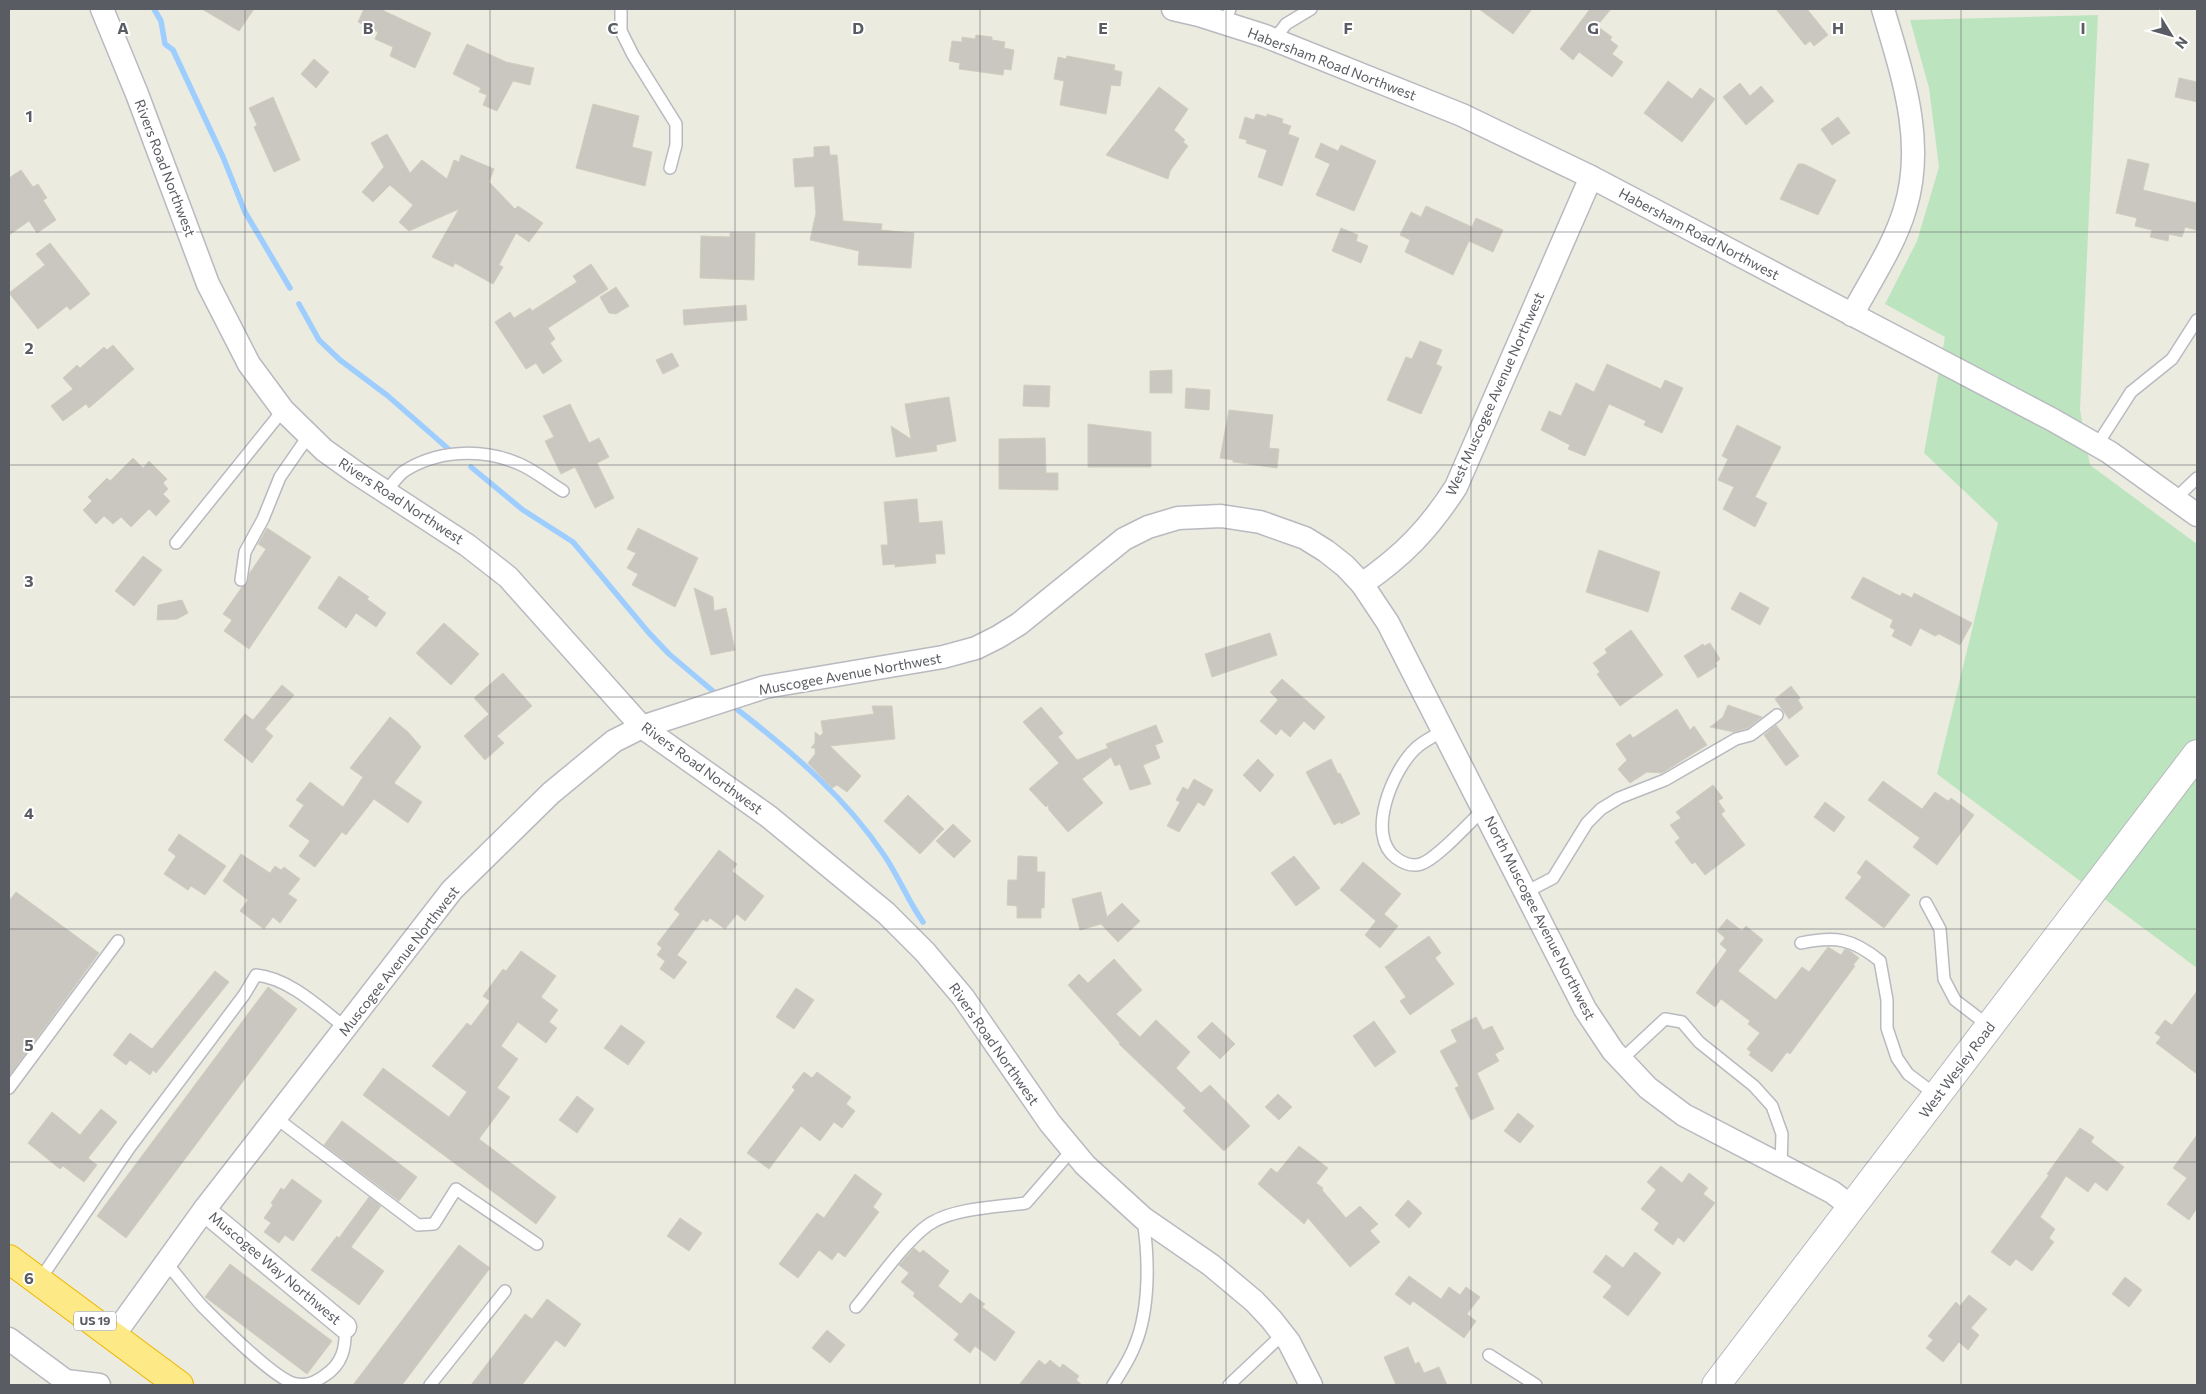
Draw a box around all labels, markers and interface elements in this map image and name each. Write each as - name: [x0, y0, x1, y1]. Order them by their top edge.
- north arrow: [2146, 10, 2196, 60]
- text: A: [117, 18, 129, 37]
- text: B: [363, 18, 374, 37]
- text: C: [608, 18, 619, 37]
- text: D: [852, 18, 864, 37]
- text: E: [1098, 18, 1108, 37]
- text: F: [1343, 18, 1353, 37]
- text: G: [1587, 18, 1599, 37]
- text: H: [1832, 18, 1844, 37]
- text: I: [2080, 18, 2086, 37]
- street label: Habersham Road Northwest: [1245, 23, 1419, 104]
- text: N: [2172, 34, 2192, 52]
- street label: Rivers Road Northwest: [131, 97, 200, 239]
- text: 1: [25, 106, 33, 125]
- street label: Habersham Road Northwest: [1616, 184, 1783, 283]
- street label: West Muscogee Avenue Northwest: [1442, 289, 1547, 498]
- text: 2: [24, 338, 34, 357]
- street label: Rivers Road Northwest: [336, 454, 467, 548]
- text: 3: [24, 571, 34, 590]
- street label: Muscogee Avenue Northwest: [757, 649, 943, 698]
- street label: Rivers Road Northwest: [638, 718, 766, 817]
- text: 4: [24, 803, 34, 822]
- street label: North Muscogee Avenue Northwest: [1481, 813, 1600, 1023]
- street label: Muscogee Avenue Northwest: [335, 882, 463, 1039]
- street label: Rivers Road Northwest: [946, 979, 1043, 1108]
- street label: West Wesley Road: [1915, 1018, 1998, 1121]
- text: 5: [24, 1035, 34, 1054]
- street label: Muscogee Way Northwest: [206, 1207, 345, 1328]
- text: 6: [24, 1268, 34, 1287]
- road number: US 19: [74, 1312, 116, 1330]

